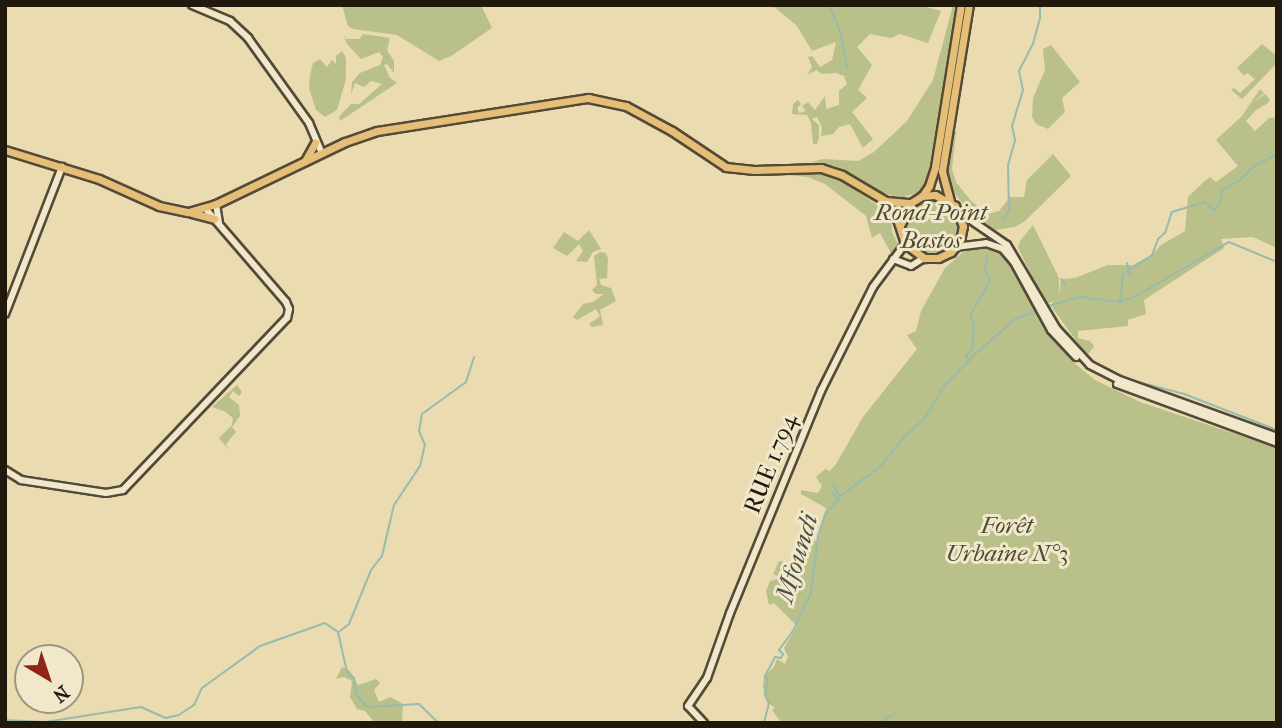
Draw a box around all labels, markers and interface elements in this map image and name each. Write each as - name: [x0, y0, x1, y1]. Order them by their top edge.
- park label: Rond-Point Bastos: [875, 199, 987, 255]
- street label: RUE 1.794: [738, 410, 804, 518]
- water label: Mfoundi: [769, 510, 825, 606]
- park label: Forêt Urbaine N°3: [945, 512, 1069, 568]
- north arrow: [14, 644, 84, 714]
- text: N: [48, 681, 73, 707]

